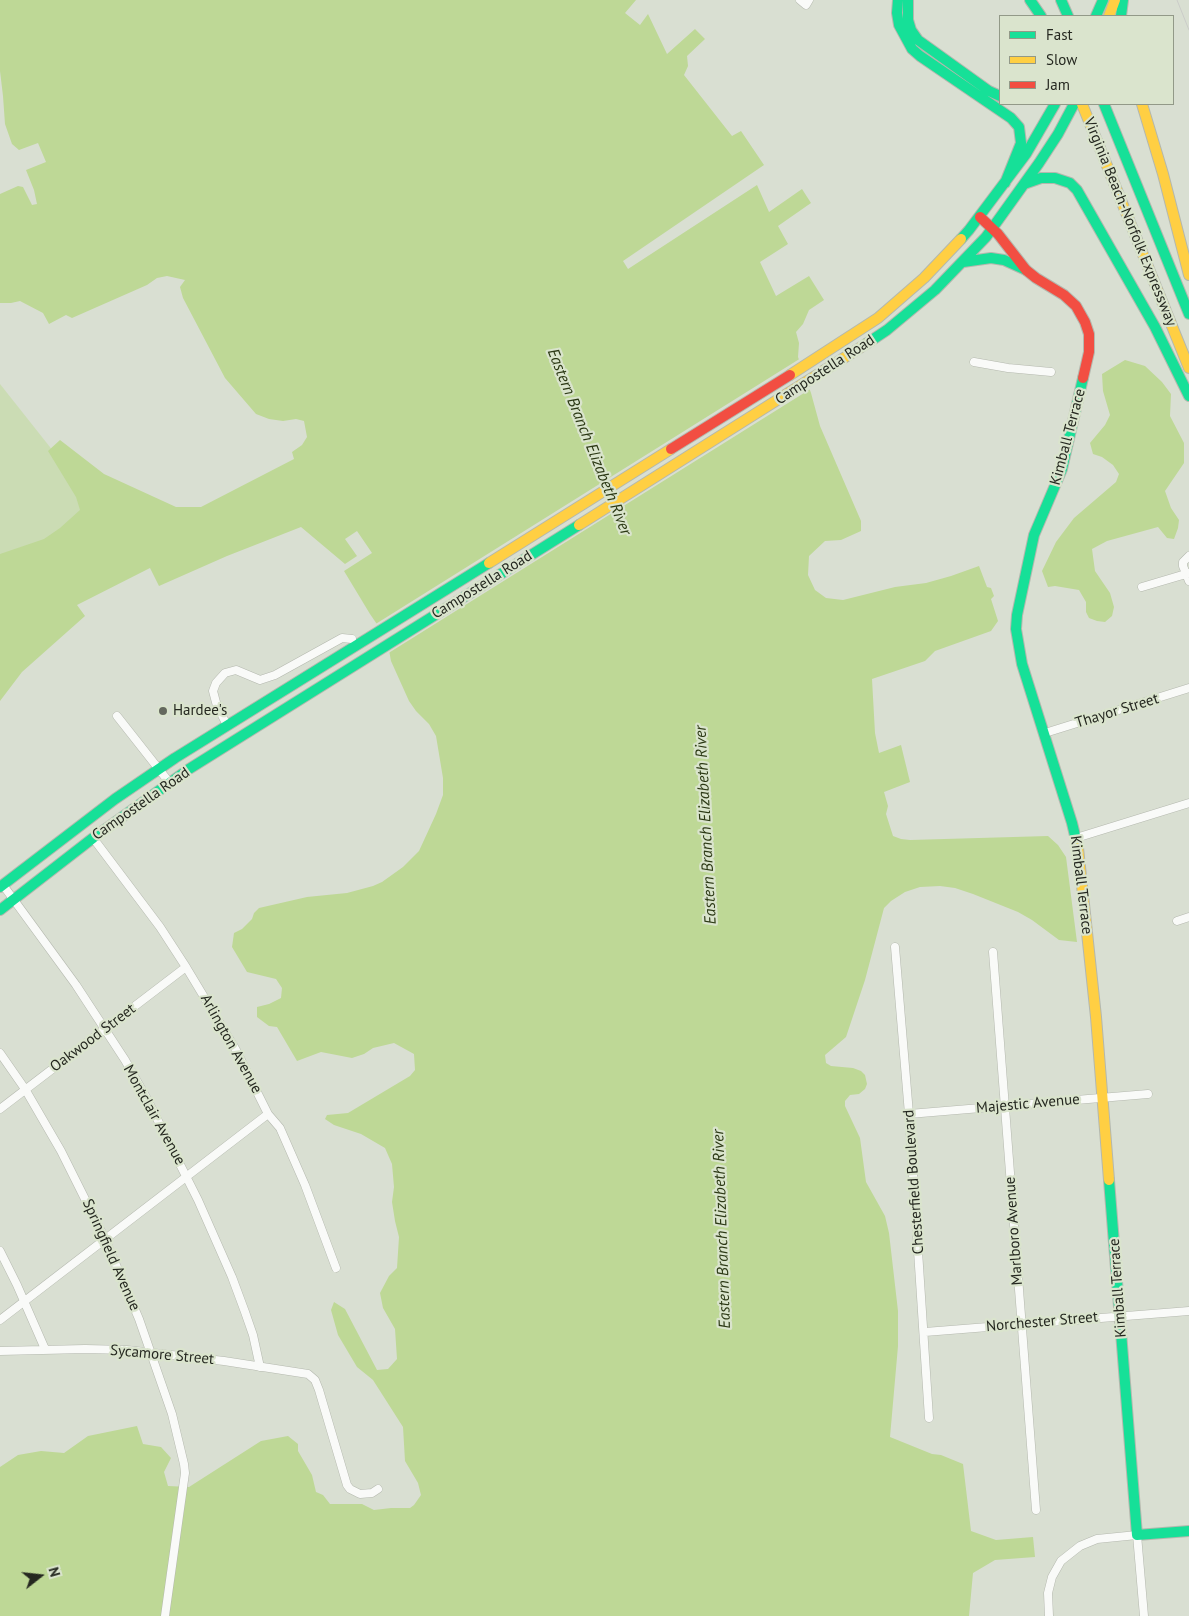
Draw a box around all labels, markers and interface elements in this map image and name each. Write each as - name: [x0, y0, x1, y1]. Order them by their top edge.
- legend: [999, 15, 1174, 105]
- text: Fast: [1046, 25, 1073, 44]
- text: Slow: [1046, 50, 1077, 69]
- text: Jam: [1046, 75, 1070, 94]
- street label: Virginia Beach-Norfolk Expressway: [1080, 115, 1180, 329]
- street label: Campostella Road: [772, 331, 878, 409]
- water label: Eastern Branch Elizabeth River: [543, 346, 635, 538]
- street label: Kimball Terrace: [1046, 387, 1090, 487]
- street label: Campostella Road: [429, 547, 535, 623]
- street label: Thayor Street: [1073, 690, 1161, 732]
- place label: Hardee's: [173, 702, 227, 720]
- marker: Hardee's: [157, 705, 169, 717]
- water label: Eastern Branch Elizabeth River: [691, 725, 721, 925]
- street label: Campostella Road: [89, 764, 193, 844]
- street label: Kimball Terrace: [1066, 835, 1096, 935]
- street label: Arlington Avenue: [196, 991, 266, 1097]
- street label: Oakwood Street: [47, 1000, 139, 1076]
- street label: Montclair Avenue: [119, 1062, 189, 1168]
- street label: Majestic Avenue: [975, 1091, 1081, 1117]
- street label: Chesterfield Boulevard: [900, 1109, 928, 1255]
- water label: Eastern Branch Elizabeth River: [709, 1129, 735, 1329]
- street label: Marlboro Avenue: [1001, 1176, 1027, 1286]
- street label: Springfield Avenue: [78, 1196, 144, 1314]
- street label: Kimball Terrace: [1106, 1238, 1130, 1338]
- street label: Norchester Street: [985, 1308, 1099, 1336]
- street label: Sycamore Street: [109, 1341, 215, 1369]
- north arrow: [15, 1551, 65, 1601]
- text: N: [44, 1565, 64, 1579]

